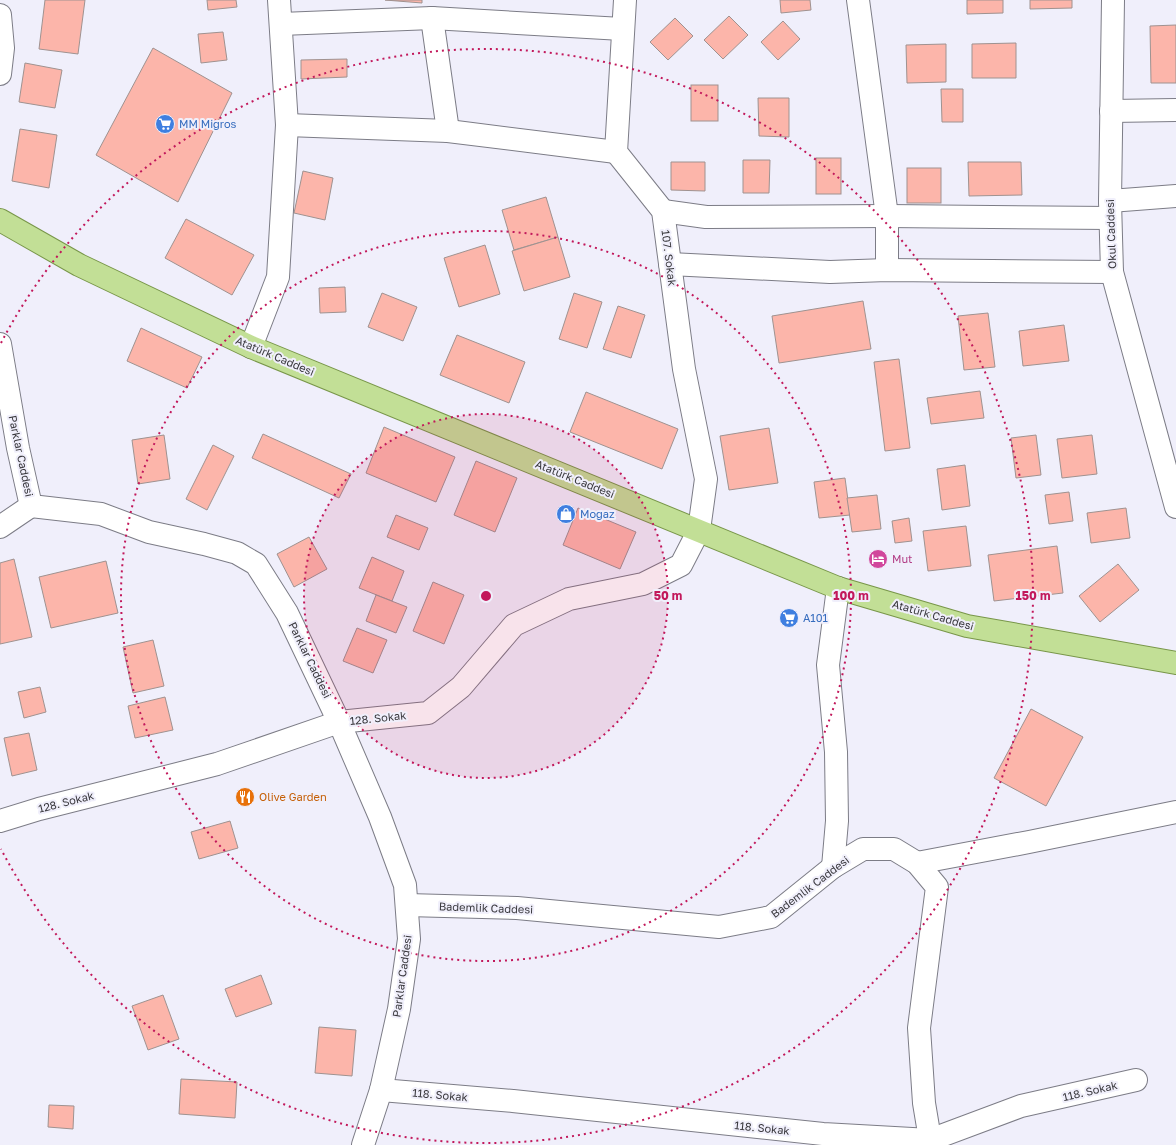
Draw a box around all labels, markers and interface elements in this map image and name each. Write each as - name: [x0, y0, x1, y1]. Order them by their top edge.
- supermarket icon: MM Migros: [154, 113, 176, 135]
- place label: MM Migros: [179, 117, 237, 130]
- street label: Okul Caddesi: [1103, 199, 1118, 269]
- street label: 107. Sokak: [660, 229, 679, 287]
- street label: Atatürk Caddesi: [234, 333, 316, 378]
- street label: Parklar Caddesi: [7, 414, 36, 498]
- street label: Atatürk Caddesi: [534, 457, 617, 500]
- shop icon: Mogaz: [555, 503, 577, 525]
- place label: Mogaz: [580, 507, 615, 520]
- hotel icon: Mut: [867, 548, 889, 570]
- place label: Mut: [892, 552, 913, 565]
- text: 50 m: [654, 588, 682, 603]
- text: 100 m: [833, 588, 869, 603]
- text: 150 m: [1016, 588, 1050, 603]
- centre of rings: [479, 589, 493, 603]
- street label: Atatürk Caddesi: [891, 597, 975, 632]
- supermarket icon: A101: [778, 607, 800, 629]
- place label: A101: [803, 611, 828, 624]
- street label: Parklar Caddesi: [286, 620, 334, 700]
- street label: 128. Sokak: [349, 708, 407, 727]
- restaurant icon: Olive Garden: [234, 786, 256, 808]
- street label: 128. Sokak: [37, 788, 95, 815]
- place label: Olive Garden: [259, 790, 327, 803]
- street label: Bademlik Caddesi: [768, 853, 851, 920]
- street label: Bademlik Caddesi: [439, 899, 533, 916]
- street label: Parklar Caddesi: [389, 934, 414, 1018]
- street label: 118. Sokak: [1061, 1078, 1118, 1103]
- street label: 118. Sokak: [412, 1086, 468, 1103]
- street label: 118. Sokak: [734, 1118, 790, 1137]

